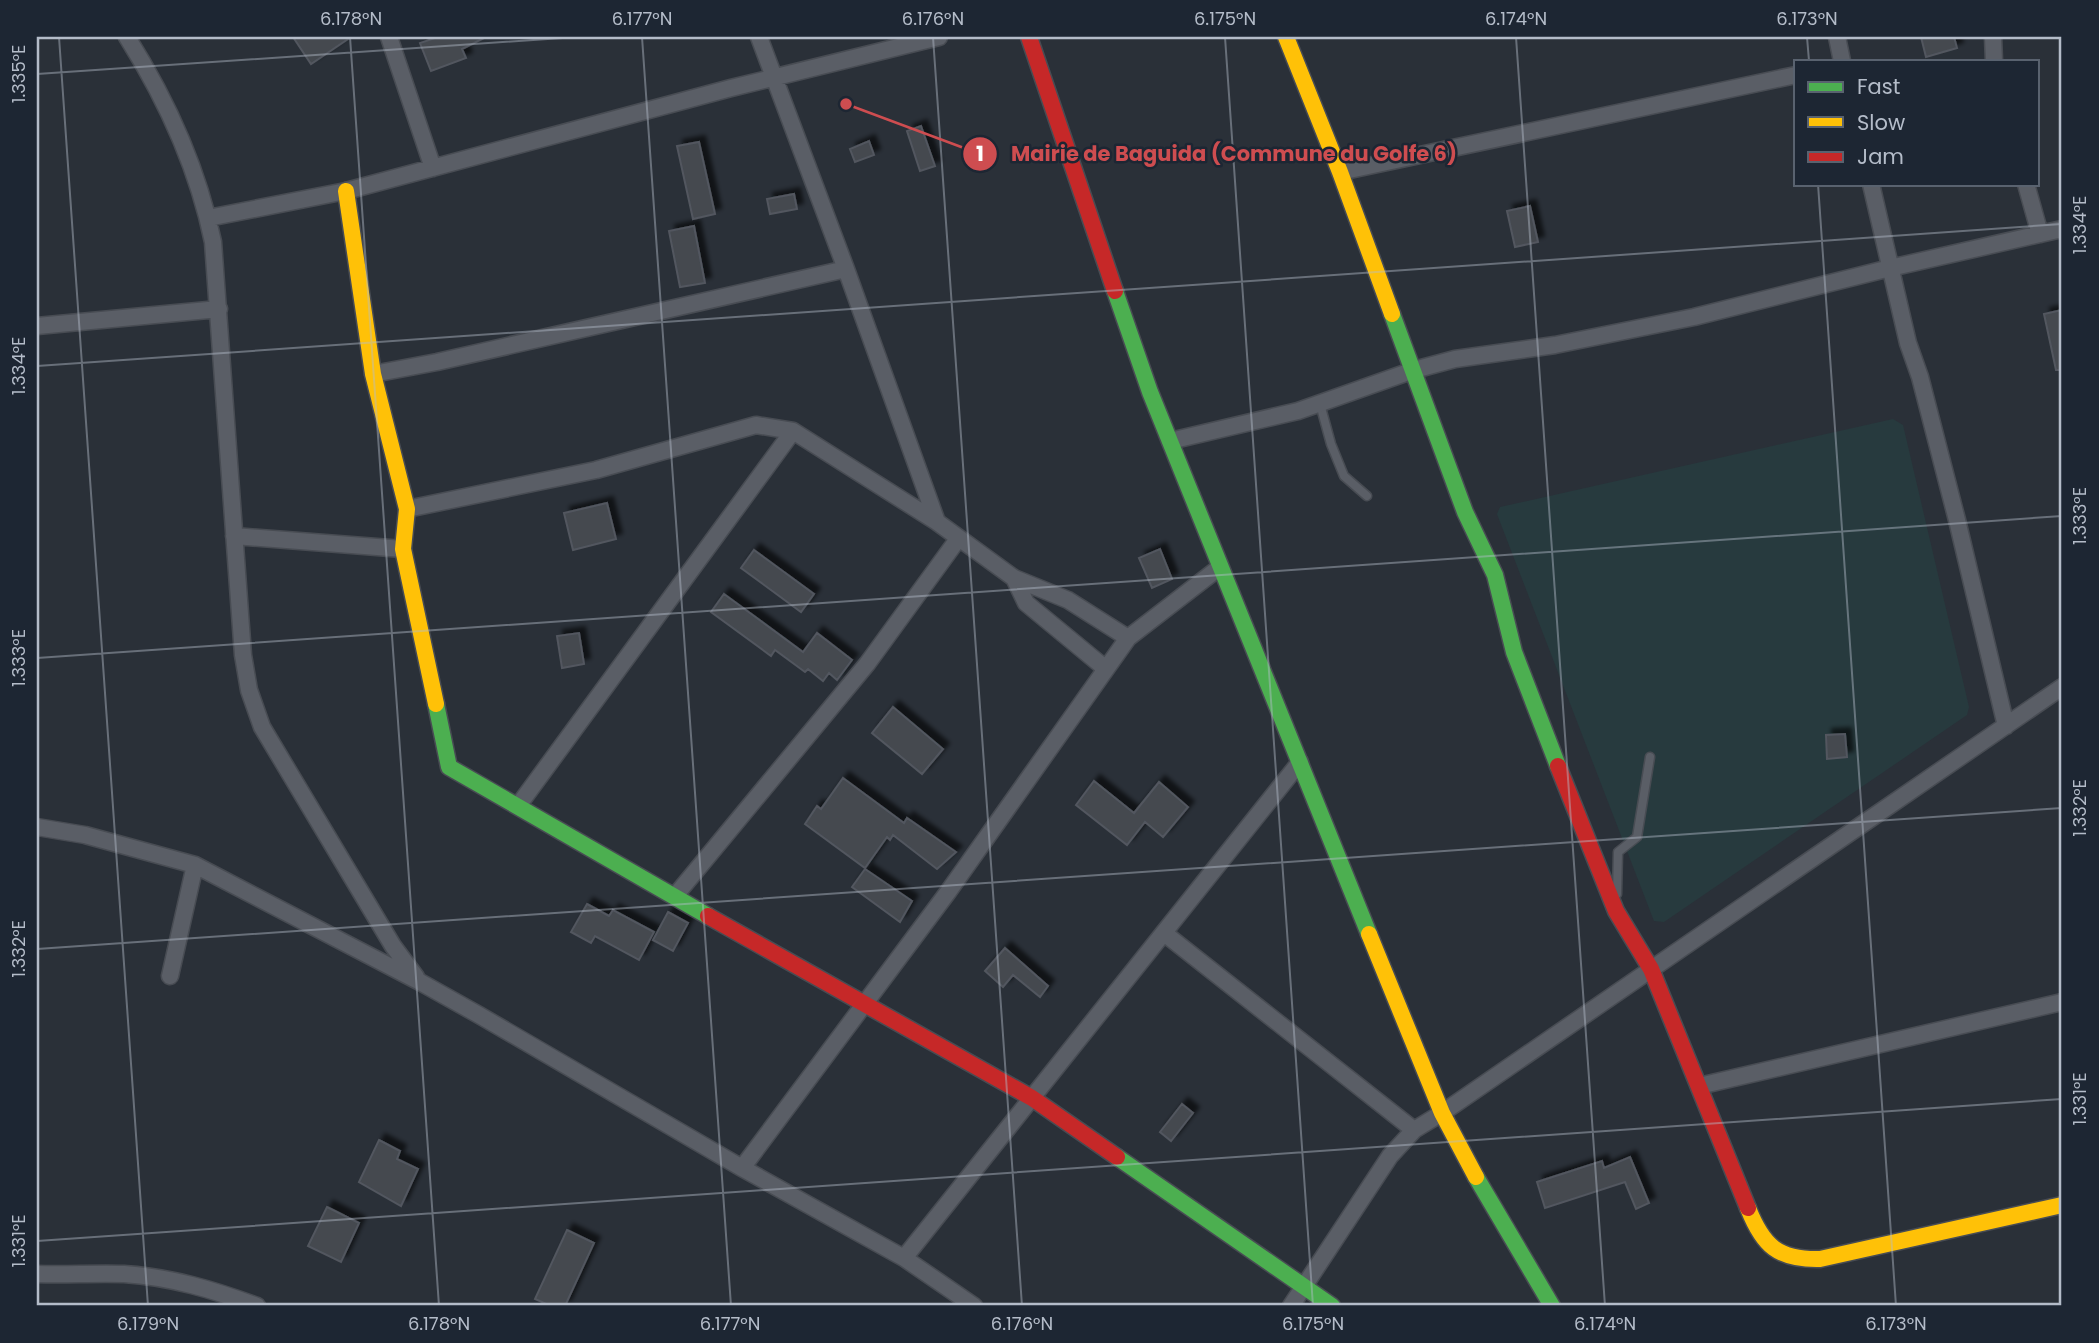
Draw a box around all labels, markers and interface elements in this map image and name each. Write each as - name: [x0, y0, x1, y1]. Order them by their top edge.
- text: 6.178°N: [320, 6, 382, 31]
- text: 6.177°N: [612, 6, 672, 31]
- text: 6.176°N: [902, 6, 964, 31]
- text: 6.175°N: [1194, 6, 1256, 31]
- text: 6.174°N: [1485, 6, 1547, 31]
- text: 6.173°N: [1776, 6, 1838, 31]
- text: 1.335°E: [6, 45, 31, 103]
- legend: [1794, 60, 2039, 186]
- text: Fast: [1857, 72, 1900, 101]
- text: Slow: [1857, 108, 1905, 137]
- callout: Mairie de Baguida (Commune du Golfe 6): [962, 133, 1471, 175]
- text: 1: [976, 139, 984, 168]
- text: Mairie de Baguida (Commune du Golfe 6): [1011, 139, 1457, 168]
- text: Jam: [1857, 142, 1904, 171]
- text: 1.334°E: [2067, 196, 2092, 254]
- text: 1.334°E: [6, 337, 31, 395]
- text: 1.333°E: [2067, 487, 2092, 545]
- text: 1.333°E: [6, 629, 31, 687]
- text: 1.332°E: [2067, 779, 2092, 837]
- text: 1.332°E: [6, 920, 31, 978]
- text: 1.331°E: [2067, 1072, 2092, 1126]
- text: 1.331°E: [6, 1214, 31, 1268]
- text: 6.179°N: [117, 1311, 179, 1336]
- text: 6.178°N: [408, 1311, 470, 1336]
- text: 6.177°N: [700, 1311, 760, 1336]
- text: 6.176°N: [991, 1311, 1053, 1336]
- text: 6.175°N: [1282, 1311, 1344, 1336]
- text: 6.174°N: [1574, 1311, 1636, 1336]
- text: 6.173°N: [1865, 1311, 1927, 1336]

